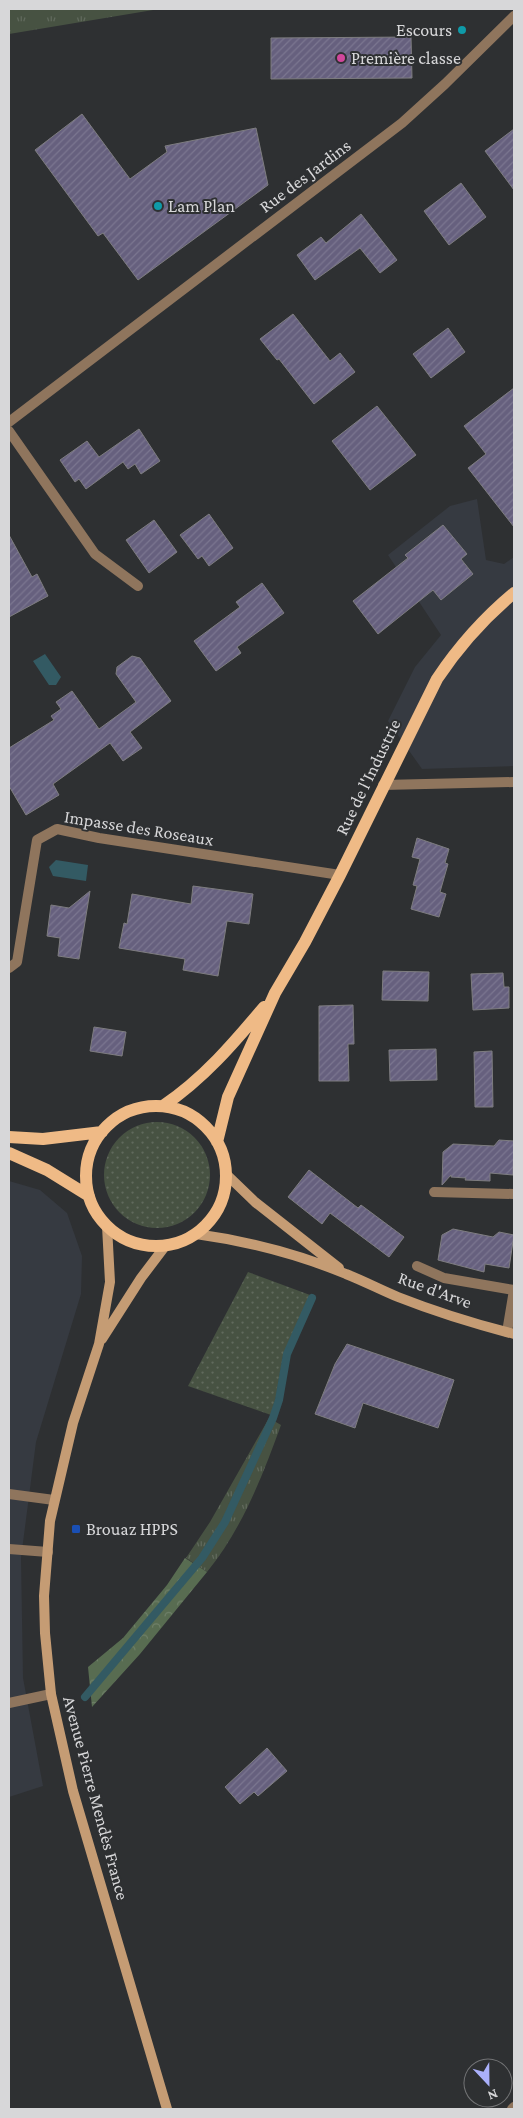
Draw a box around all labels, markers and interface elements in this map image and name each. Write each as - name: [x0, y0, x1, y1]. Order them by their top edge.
- place label: Escours: [396, 20, 452, 40]
- marker: Escours: [456, 24, 468, 36]
- place label: Première classe: [351, 48, 461, 68]
- marker: Première classe: [335, 52, 347, 64]
- street label: Rue des Jardins: [255, 135, 355, 217]
- place label: Lam Plan: [168, 196, 235, 216]
- marker: Lam Plan: [152, 200, 164, 212]
- street label: Rue de l'Industrie: [331, 716, 405, 838]
- street label: Impasse des Roseaux: [63, 806, 216, 850]
- street label: Rue d'Arve: [395, 1267, 475, 1313]
- place label: Brouaz HPPS: [86, 1519, 178, 1539]
- marker: Brouaz HPPS: [70, 1523, 82, 1535]
- street label: Avenue Pierre Mendès France: [59, 1694, 133, 1902]
- north arrow: [463, 2058, 513, 2108]
- text: N: [485, 2086, 500, 2104]

